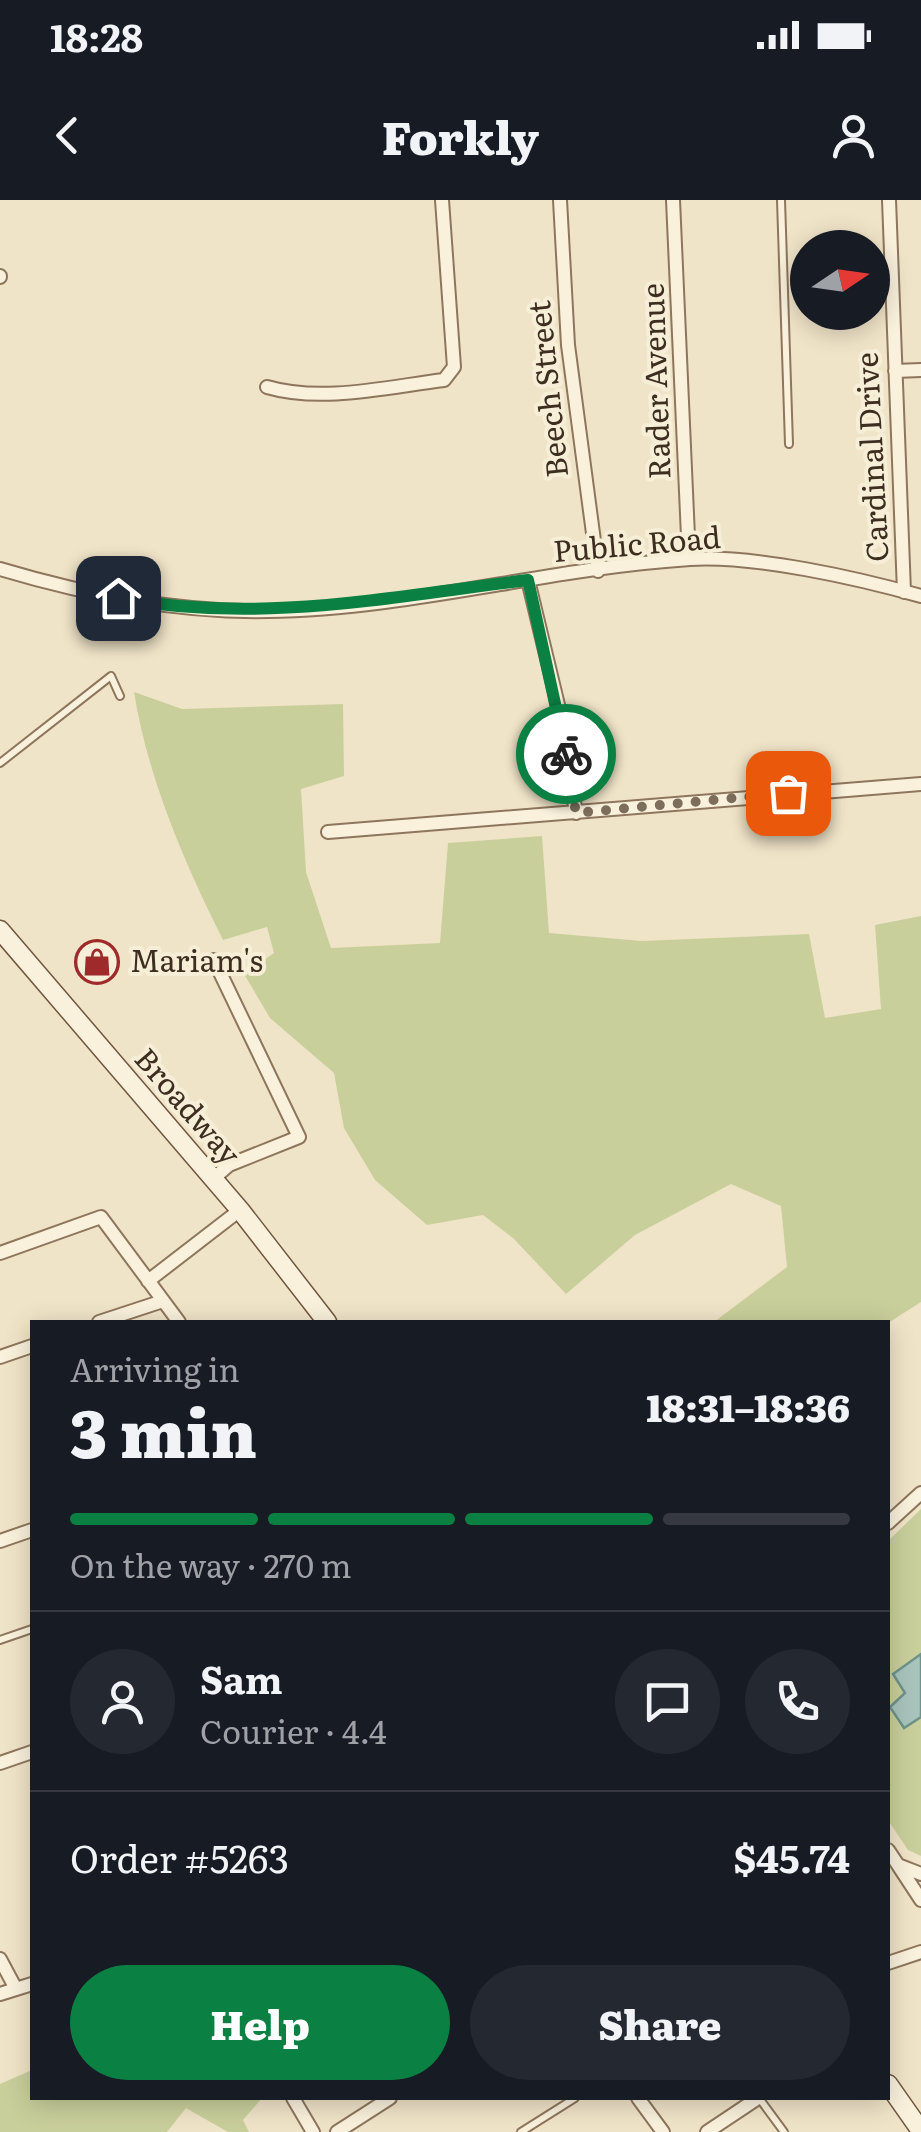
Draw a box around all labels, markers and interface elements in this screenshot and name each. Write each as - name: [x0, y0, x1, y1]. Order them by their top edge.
- text: 18:28: [50, 7, 143, 64]
- text: Forkly: [382, 102, 539, 169]
- icon: back: [40, 108, 95, 163]
- icon: person: [826, 108, 881, 163]
- north arrow: [790, 230, 890, 330]
- map controls: [790, 230, 890, 330]
- street label: Rader Avenue: [629, 282, 679, 480]
- street label: Beech Street: [515, 299, 577, 480]
- street label: Cardinal Drive: [843, 351, 897, 563]
- street label: Public Road: [551, 513, 722, 571]
- pin: [76, 556, 161, 641]
- icon: home: [91, 571, 146, 626]
- courier: [516, 704, 616, 804]
- icon: bike: [539, 727, 594, 782]
- pin: [746, 751, 831, 836]
- icon: bag: [761, 766, 816, 821]
- place label: Mariam's: [130, 937, 263, 981]
- shop icon: Mariam's: [74, 939, 120, 985]
- street label: Broadway: [126, 1037, 253, 1174]
- text: Arriving in: [70, 1344, 240, 1392]
- text: 18:31–18:36: [646, 1377, 850, 1434]
- text: 3 min: [70, 1381, 257, 1478]
- text: On the way · 270 m: [70, 1540, 351, 1588]
- button: person: [70, 1649, 175, 1754]
- text: Sam: [200, 1649, 283, 1706]
- button: chat: [615, 1649, 720, 1754]
- button: phone: [745, 1649, 850, 1754]
- text: Courier · 4.4: [200, 1706, 387, 1754]
- text: Order #5263: [70, 1828, 289, 1885]
- text: $45.74: [733, 1828, 850, 1885]
- button: Help: [70, 1965, 450, 2080]
- button: Share: [470, 1965, 850, 2080]

